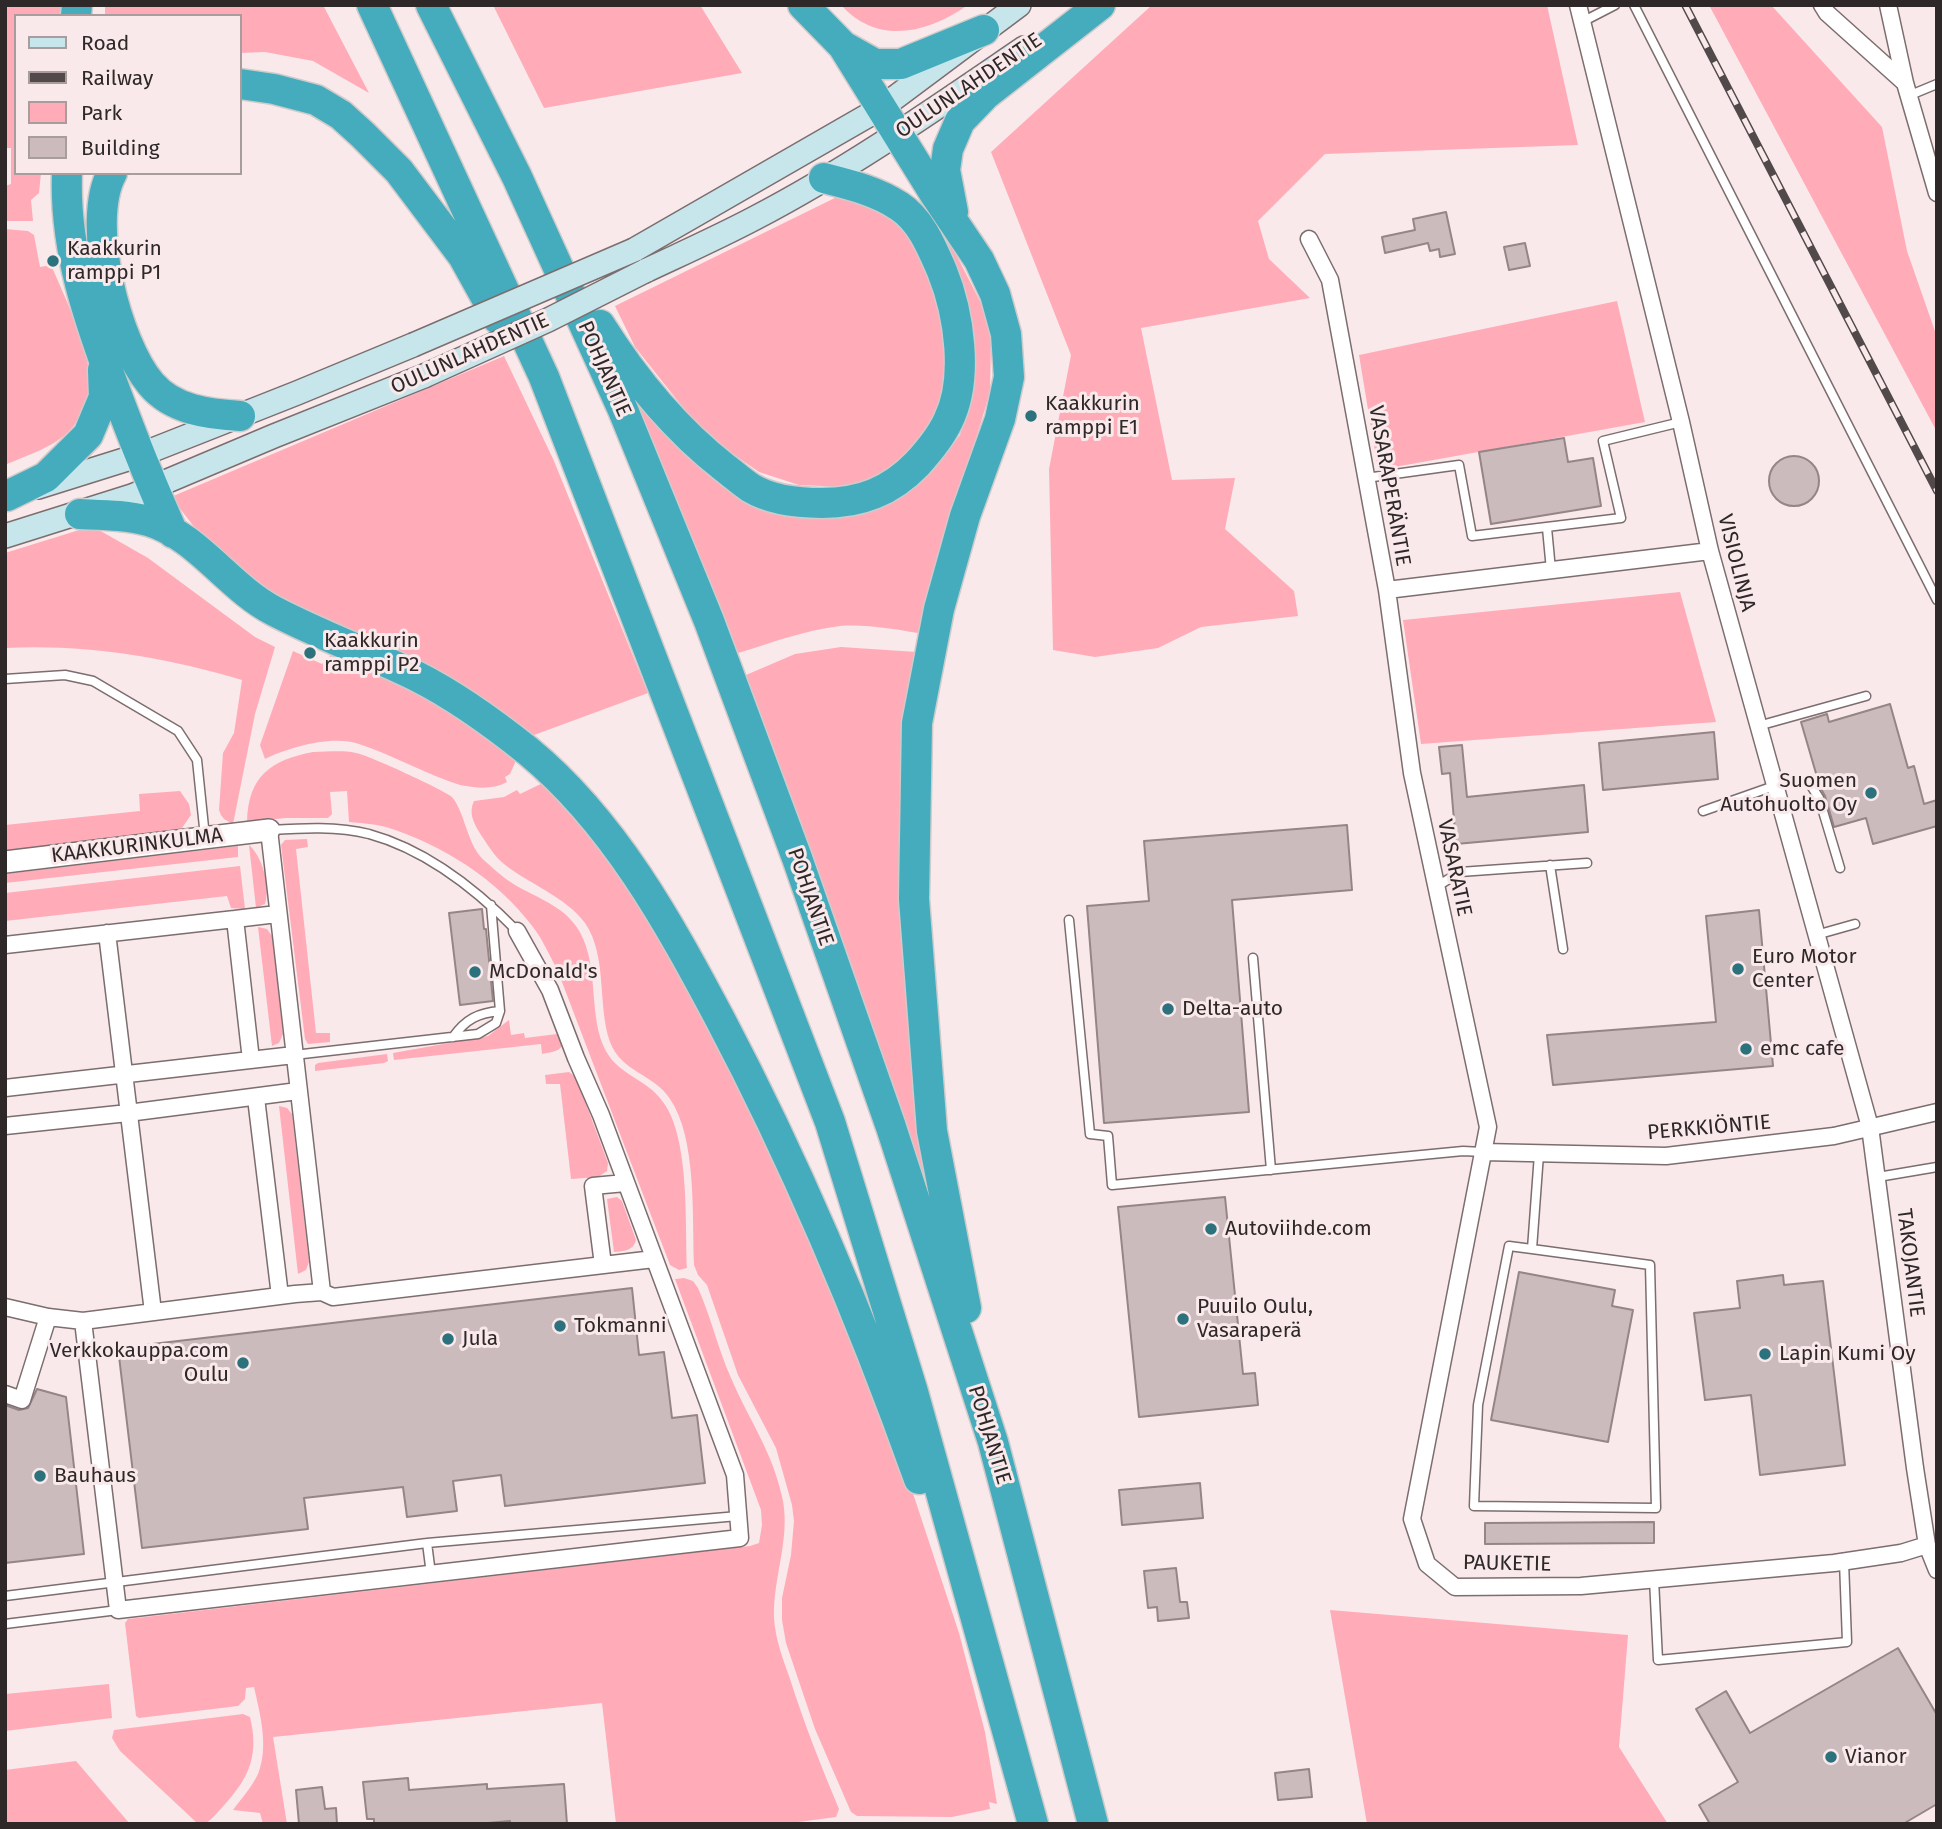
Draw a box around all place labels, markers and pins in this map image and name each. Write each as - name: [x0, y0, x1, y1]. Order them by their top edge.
- place label: Kaakkurin ramppi P1: [67, 236, 162, 286]
- marker: Kaakkurin ramppi P1: [45, 253, 61, 269]
- place label: Kaakkurin ramppi E1: [1045, 391, 1140, 441]
- marker: Kaakkurin ramppi E1: [1023, 408, 1039, 424]
- place label: Kaakkurin ramppi P2: [324, 628, 419, 678]
- marker: Kaakkurin ramppi P2: [302, 645, 318, 661]
- place label: Suomen Autohuolto Oy: [1720, 768, 1857, 818]
- marker: Suomen Autohuolto Oy: [1863, 785, 1879, 801]
- place label: Euro Motor Center: [1752, 944, 1857, 994]
- place label: McDonald's: [489, 959, 597, 985]
- marker: Euro Motor Center: [1730, 961, 1746, 977]
- marker: McDonald's: [467, 964, 483, 980]
- place label: Delta-auto: [1182, 996, 1283, 1022]
- marker: Delta-auto: [1160, 1001, 1176, 1017]
- place label: emc cafe: [1760, 1036, 1845, 1062]
- marker: emc cafe: [1738, 1041, 1754, 1057]
- place label: Autoviihde.com: [1225, 1216, 1372, 1242]
- marker: Autoviihde.com: [1203, 1221, 1219, 1237]
- place label: Puuilo Oulu, Vasaraperä: [1197, 1294, 1313, 1344]
- marker: Puuilo Oulu, Vasaraperä: [1175, 1311, 1191, 1327]
- place label: Tokmanni: [574, 1313, 667, 1339]
- marker: Tokmanni: [552, 1318, 568, 1334]
- place label: Jula: [462, 1326, 498, 1352]
- marker: Jula: [440, 1331, 456, 1347]
- place label: Verkkokauppa.com Oulu: [50, 1338, 229, 1388]
- place label: Lapin Kumi Oy: [1779, 1341, 1916, 1367]
- marker: Lapin Kumi Oy: [1757, 1346, 1773, 1362]
- marker: Verkkokauppa.com Oulu: [235, 1355, 251, 1371]
- place label: Bauhaus: [54, 1463, 136, 1489]
- marker: Bauhaus: [32, 1468, 48, 1484]
- place label: Vianor: [1845, 1744, 1907, 1770]
- marker: Vianor: [1823, 1749, 1839, 1765]

